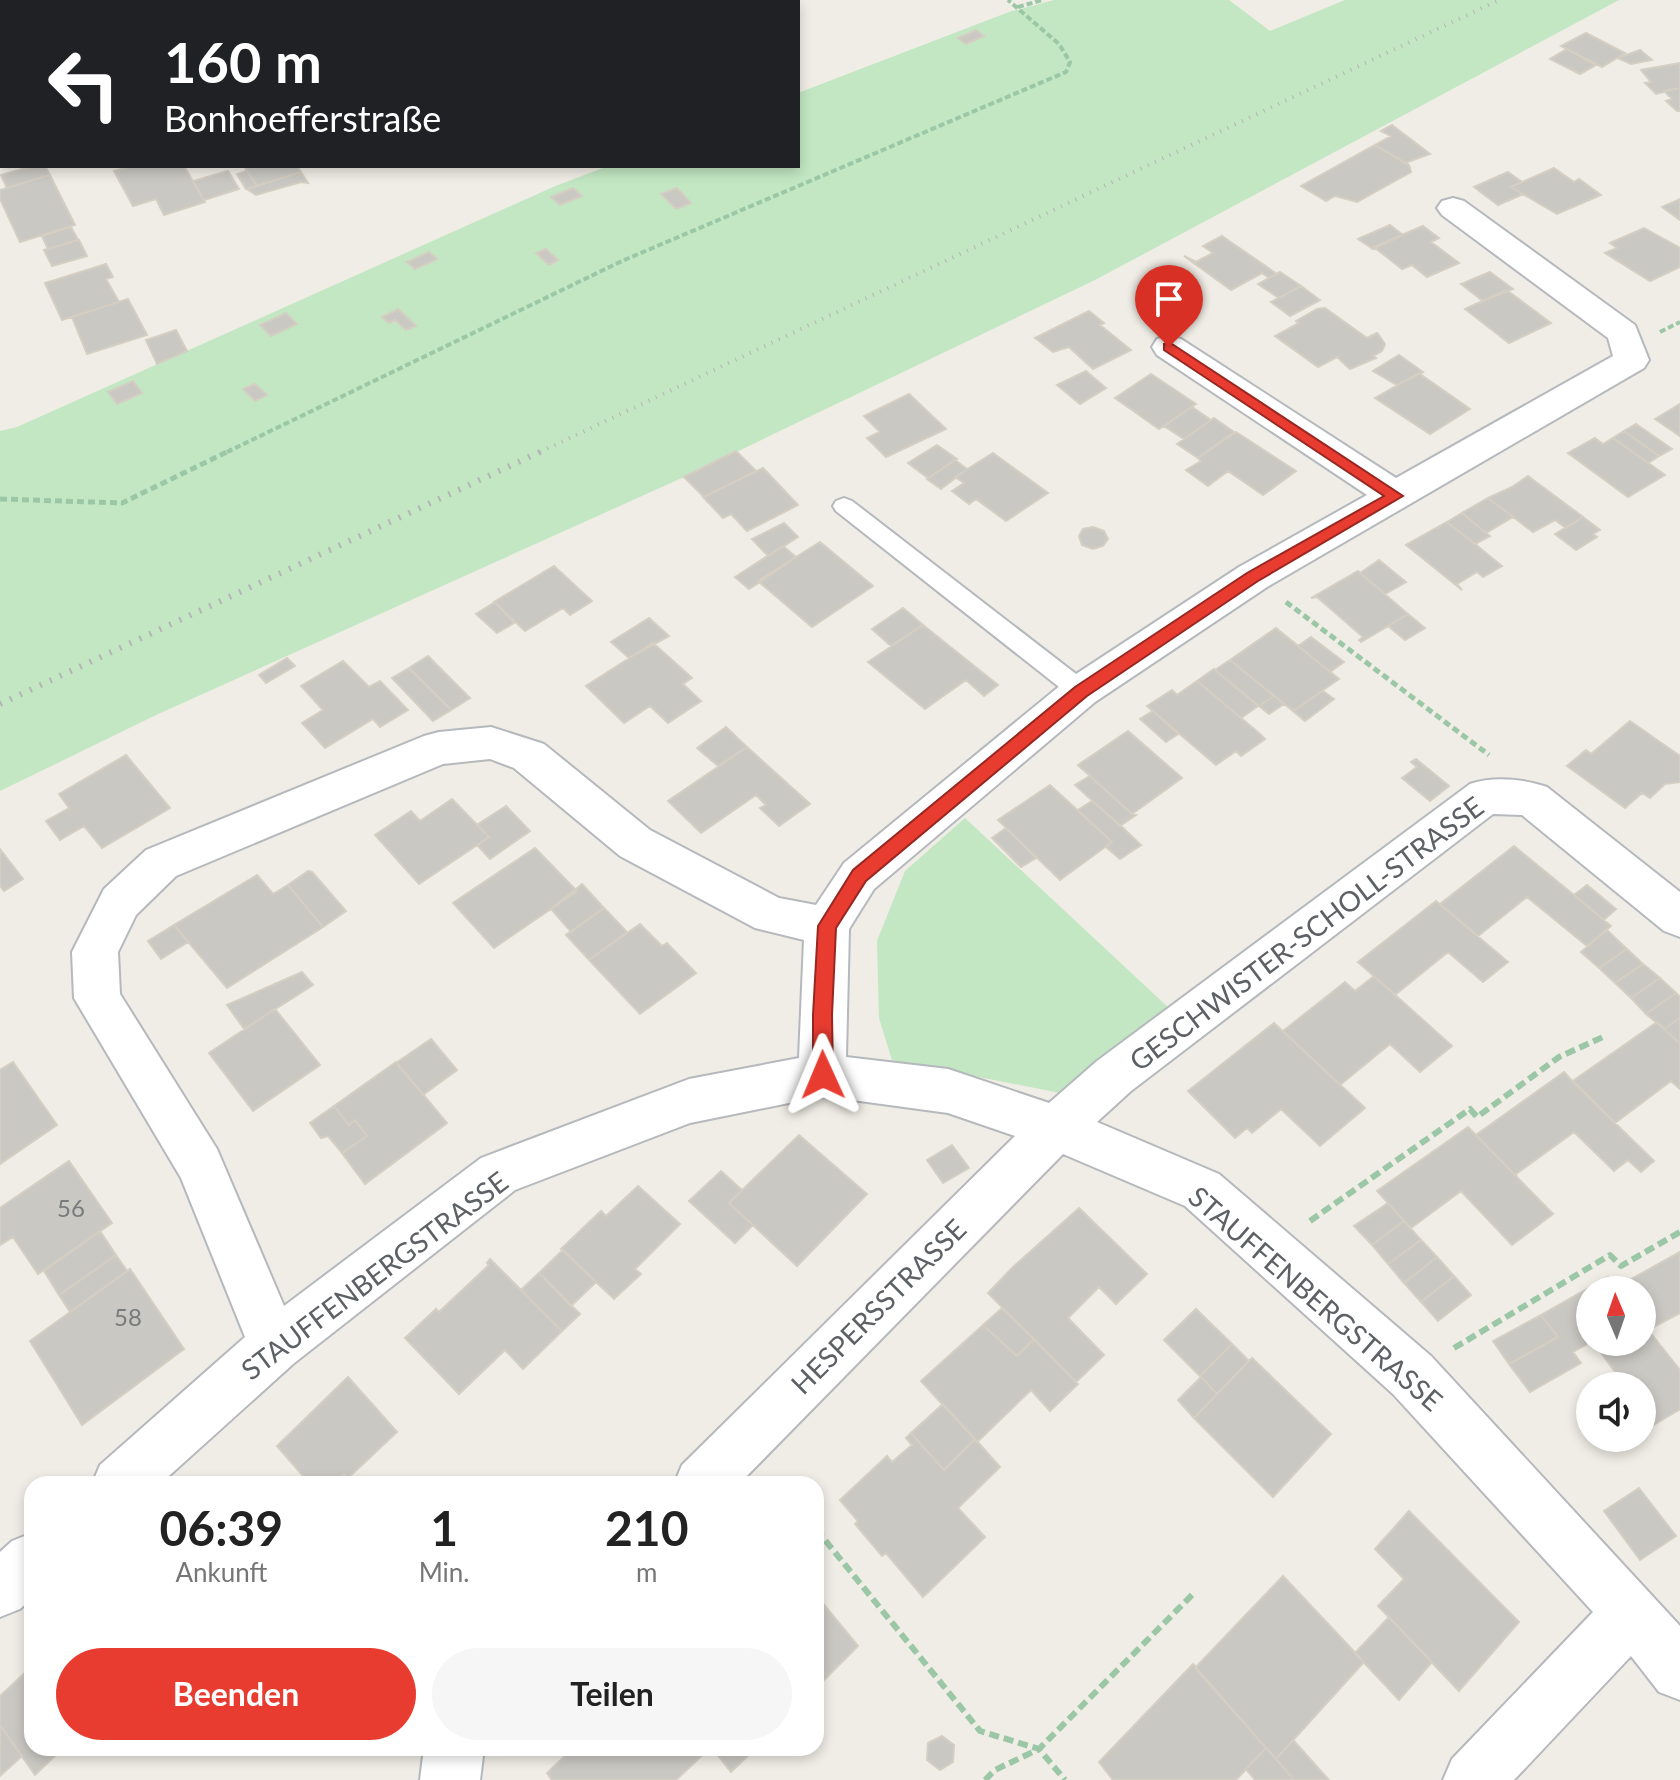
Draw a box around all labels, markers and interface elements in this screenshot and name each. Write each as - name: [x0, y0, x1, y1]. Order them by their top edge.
- text: 160 m: [164, 28, 322, 95]
- icon: left: [32, 32, 136, 136]
- text: Bonhoefferstraße: [164, 96, 441, 140]
- pin: [1135, 265, 1203, 347]
- icon: arrive: [1147, 277, 1191, 321]
- street label: GESCHWISTER-SCHOLL-STRASSE: [1122, 789, 1490, 1077]
- position arrow: [781, 1033, 865, 1117]
- street label: STAUFFENBERGSTRASSE: [234, 1164, 514, 1386]
- street label: STAUFFENBERGSTRASSE: [1182, 1179, 1450, 1417]
- house number: 56: [57, 1193, 85, 1222]
- street label: HESPERSSTRASSE: [784, 1212, 972, 1400]
- north arrow: [1576, 1276, 1656, 1356]
- map controls: [1576, 1276, 1656, 1452]
- house number: 58: [114, 1302, 142, 1331]
- button: sound: [1576, 1372, 1656, 1452]
- text: 06:39: [159, 1499, 283, 1556]
- text: 1: [430, 1499, 458, 1556]
- text: 210: [605, 1499, 689, 1556]
- text: Ankunft: [175, 1556, 267, 1588]
- text: Min.: [419, 1556, 470, 1588]
- text: m: [636, 1556, 657, 1588]
- button: Beenden: [56, 1648, 416, 1740]
- button: Teilen: [432, 1648, 792, 1740]

